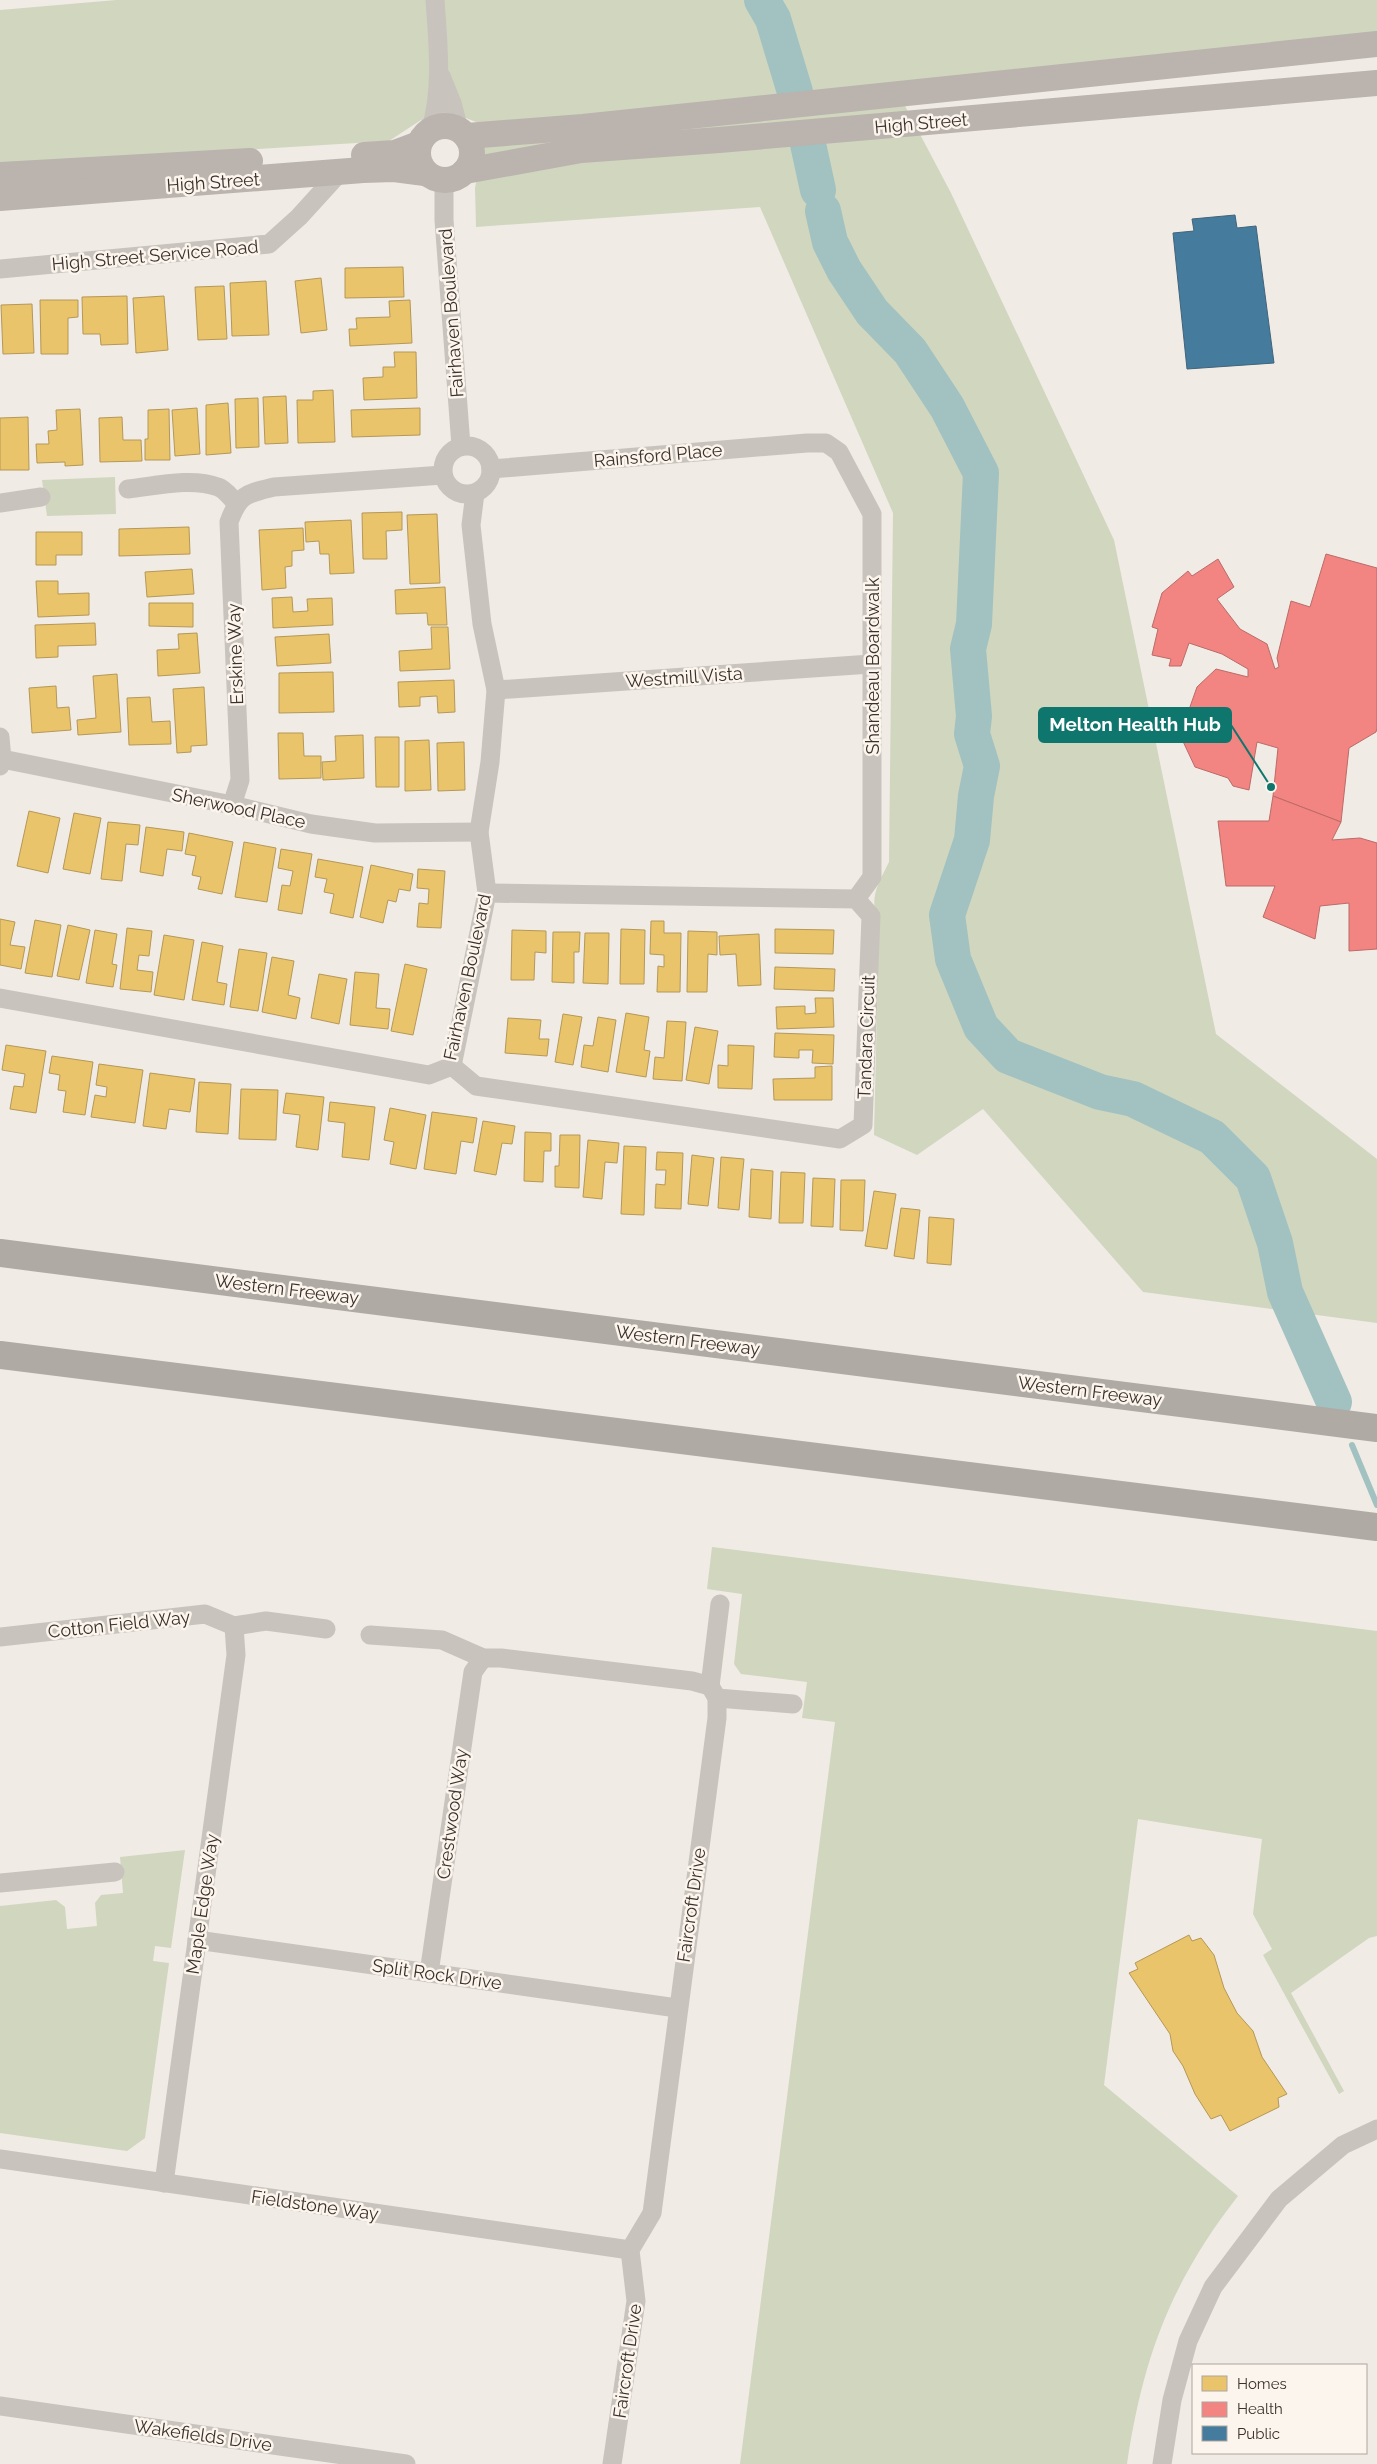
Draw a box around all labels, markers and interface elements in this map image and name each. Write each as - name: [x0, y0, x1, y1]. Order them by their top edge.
- street label: High Street: [874, 108, 968, 138]
- street label: High Street: [166, 168, 260, 196]
- street label: Fairhaven Boulevard: [435, 228, 467, 398]
- street label: High Street Service Road: [51, 236, 259, 274]
- street label: Rainsford Place: [593, 439, 724, 471]
- street label: Shandeau Boardwalk: [862, 577, 883, 755]
- street label: Erskine Way: [223, 603, 247, 705]
- street label: Westmill Vista: [625, 662, 743, 692]
- callout: Melton Health Hub: [1039, 708, 1231, 742]
- text: Melton Health Hub: [1049, 713, 1221, 735]
- street label: Sherwood Place: [170, 784, 308, 833]
- street label: Fairhaven Boulevard: [439, 892, 495, 1062]
- street label: Tandara Circuit: [853, 975, 879, 1099]
- street label: Western Freeway: [214, 1270, 361, 1308]
- street label: Western Freeway: [615, 1321, 762, 1359]
- street label: Western Freeway: [1017, 1372, 1164, 1410]
- street label: Cotton Field Way: [47, 1606, 191, 1642]
- street label: Crestwood Way: [432, 1747, 472, 1881]
- street label: Maple Edge Way: [182, 1832, 222, 1975]
- street label: Faircroft Drive: [673, 1846, 709, 1963]
- street label: Split Rock Drive: [371, 1955, 504, 1994]
- street label: Fieldstone Way: [250, 2186, 380, 2224]
- street label: Faircroft Drive: [609, 2302, 645, 2419]
- legend: [1192, 2364, 1367, 2454]
- text: Homes: [1237, 2375, 1287, 2393]
- text: Health: [1237, 2400, 1283, 2418]
- street label: Wakefields Drive: [133, 2415, 274, 2455]
- text: Public: [1237, 2425, 1280, 2443]

